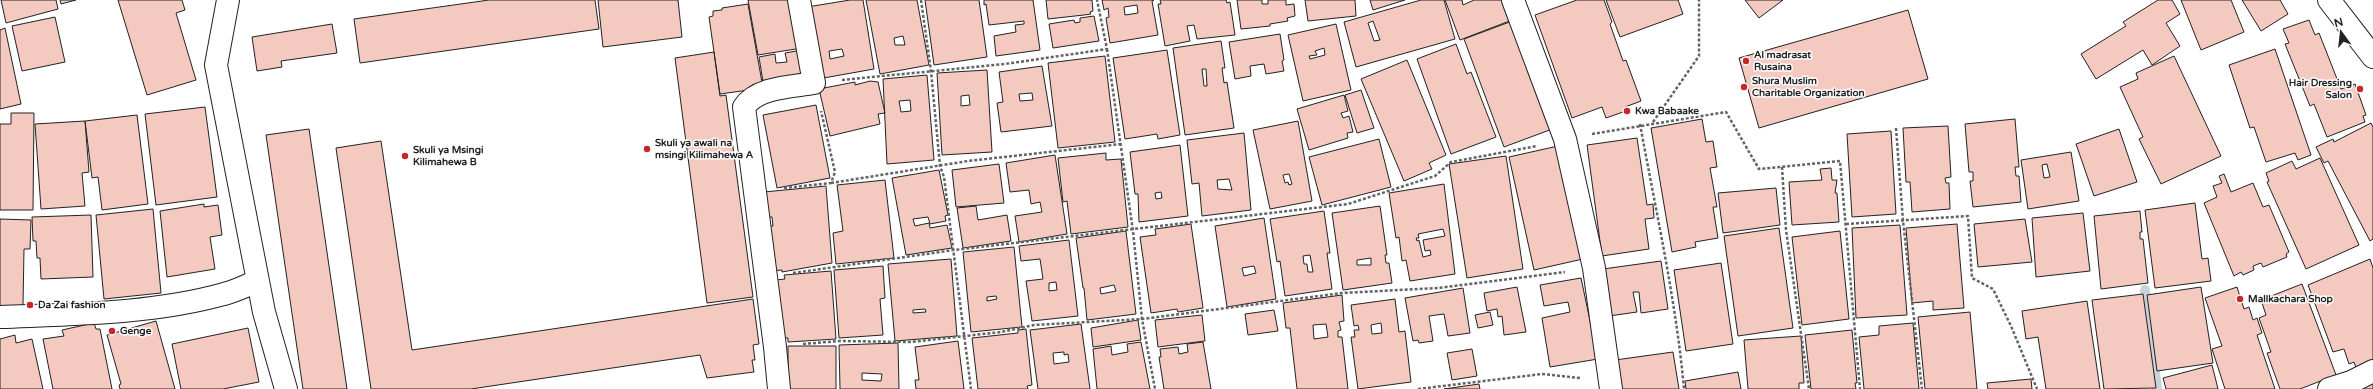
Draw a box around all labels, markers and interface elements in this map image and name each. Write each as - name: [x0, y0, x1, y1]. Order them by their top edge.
- north arrow: [2321, 12, 2361, 52]
- text: N: [2333, 15, 2344, 30]
- place label: Al madrasat Rusaina: [1754, 49, 1811, 73]
- marker: Al madrasat Rusaina: [1741, 56, 1751, 66]
- place label: Shura Muslim Charitable Organization: [1752, 75, 1865, 99]
- place label: Hair Dressing Salon: [2289, 77, 2352, 101]
- marker: Shura Muslim Charitable Organization: [1739, 82, 1749, 92]
- marker: Hair Dressing Salon: [2355, 84, 2365, 94]
- place label: Kwa Babaake: [1635, 105, 1699, 117]
- marker: Kwa Babaake: [1622, 106, 1632, 116]
- place label: Skuli ya awali na msingi Kilimahewa A: [655, 137, 754, 161]
- place label: Skuli ya Msingi Kilimahewa B: [413, 144, 484, 168]
- marker: Skuli ya awali na msingi Kilimahewa A: [642, 144, 652, 154]
- marker: Skuli ya Msingi Kilimahewa B: [400, 151, 410, 161]
- place label: Mallkachara Shop: [2248, 293, 2334, 305]
- marker: Mallkachara Shop: [2235, 294, 2245, 304]
- place label: Da Zai fashion: [38, 299, 106, 311]
- marker: Da Zai fashion: [25, 300, 35, 310]
- place label: Genge: [120, 325, 152, 337]
- marker: Genge: [107, 326, 117, 336]

